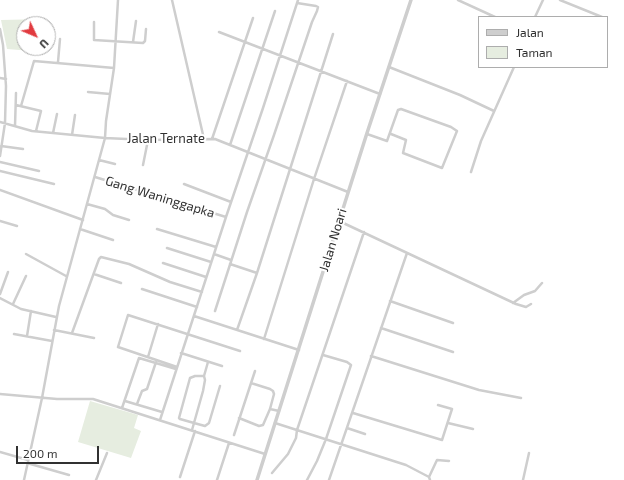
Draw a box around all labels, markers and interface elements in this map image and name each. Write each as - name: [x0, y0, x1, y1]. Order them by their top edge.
- north arrow: [16, 16, 56, 56]
- legend: [478, 16, 608, 68]
- text: Jalan: [516, 25, 544, 39]
- text: U: [37, 37, 52, 51]
- text: Taman: [516, 45, 553, 59]
- street label: Jalan Ternate: [127, 131, 205, 147]
- street label: Gang Waninggapka: [103, 173, 217, 221]
- street label: Jalan Noari: [316, 207, 350, 273]
- scale bar: [18, 438, 101, 464]
- text: 200 m: [23, 446, 57, 460]

